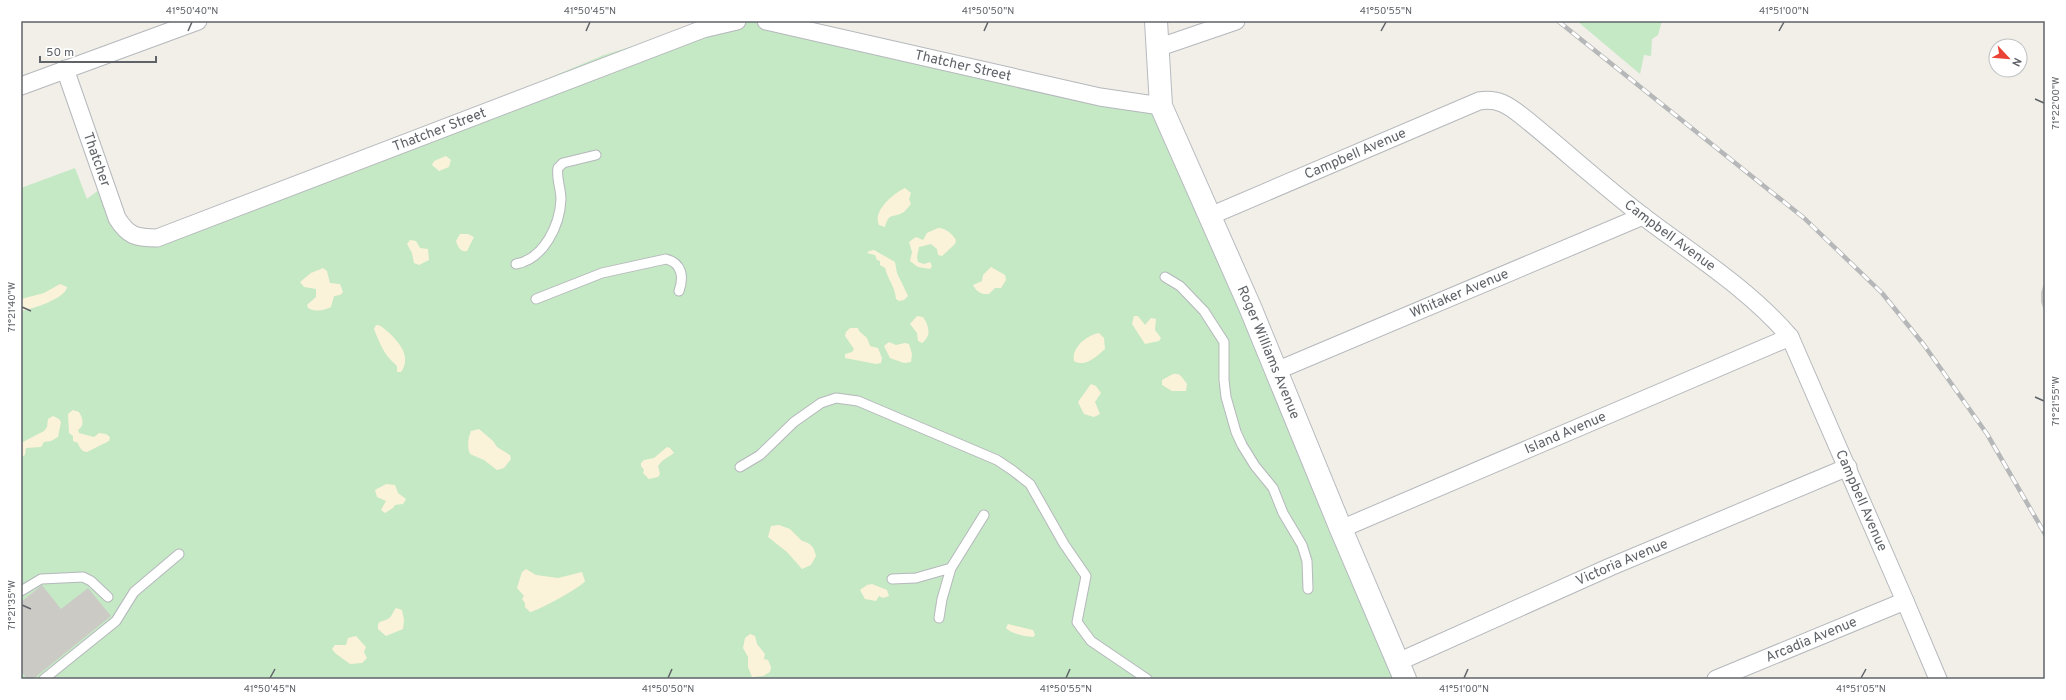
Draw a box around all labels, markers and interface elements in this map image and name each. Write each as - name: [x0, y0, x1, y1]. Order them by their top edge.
- text: 41°50'40"N: [166, 5, 218, 18]
- text: 41°50'45"N: [564, 5, 616, 18]
- text: 41°50'50"N: [962, 5, 1014, 18]
- text: 41°50'55"N: [1360, 5, 1412, 18]
- text: 41°51'00"N: [1759, 5, 1809, 18]
- scale bar: [40, 38, 156, 64]
- north arrow: [1988, 38, 2028, 78]
- text: 50 m: [46, 45, 74, 61]
- street label: Thatcher Street: [913, 47, 1013, 85]
- text: N: [2008, 55, 2024, 69]
- text: 71°22'00"W: [2050, 77, 2063, 129]
- street label: Thatcher Street: [390, 104, 488, 155]
- street label: Campbell Avenue: [1302, 125, 1409, 183]
- street label: Thatcher: [79, 130, 114, 190]
- street label: Campbell Avenue: [1621, 196, 1719, 275]
- street label: Whitaker Avenue: [1407, 265, 1511, 322]
- text: 71°21'40"W: [6, 282, 19, 332]
- street label: Roger Williams Avenue: [1233, 283, 1304, 422]
- text: 71°21'55"W: [2050, 376, 2063, 426]
- street label: Island Avenue: [1522, 408, 1609, 458]
- street label: Campbell Avenue: [1832, 447, 1891, 554]
- street label: Victoria Avenue: [1573, 535, 1670, 590]
- text: 71°21'35"W: [6, 580, 19, 630]
- street label: Arcadia Avenue: [1763, 613, 1860, 666]
- text: 41°50'45"N: [244, 683, 296, 696]
- text: 41°50'50"N: [642, 683, 694, 696]
- text: 41°50'55"N: [1040, 683, 1092, 696]
- text: 41°51'00"N: [1439, 683, 1489, 696]
- text: 41°51'05"N: [1836, 683, 1886, 696]

